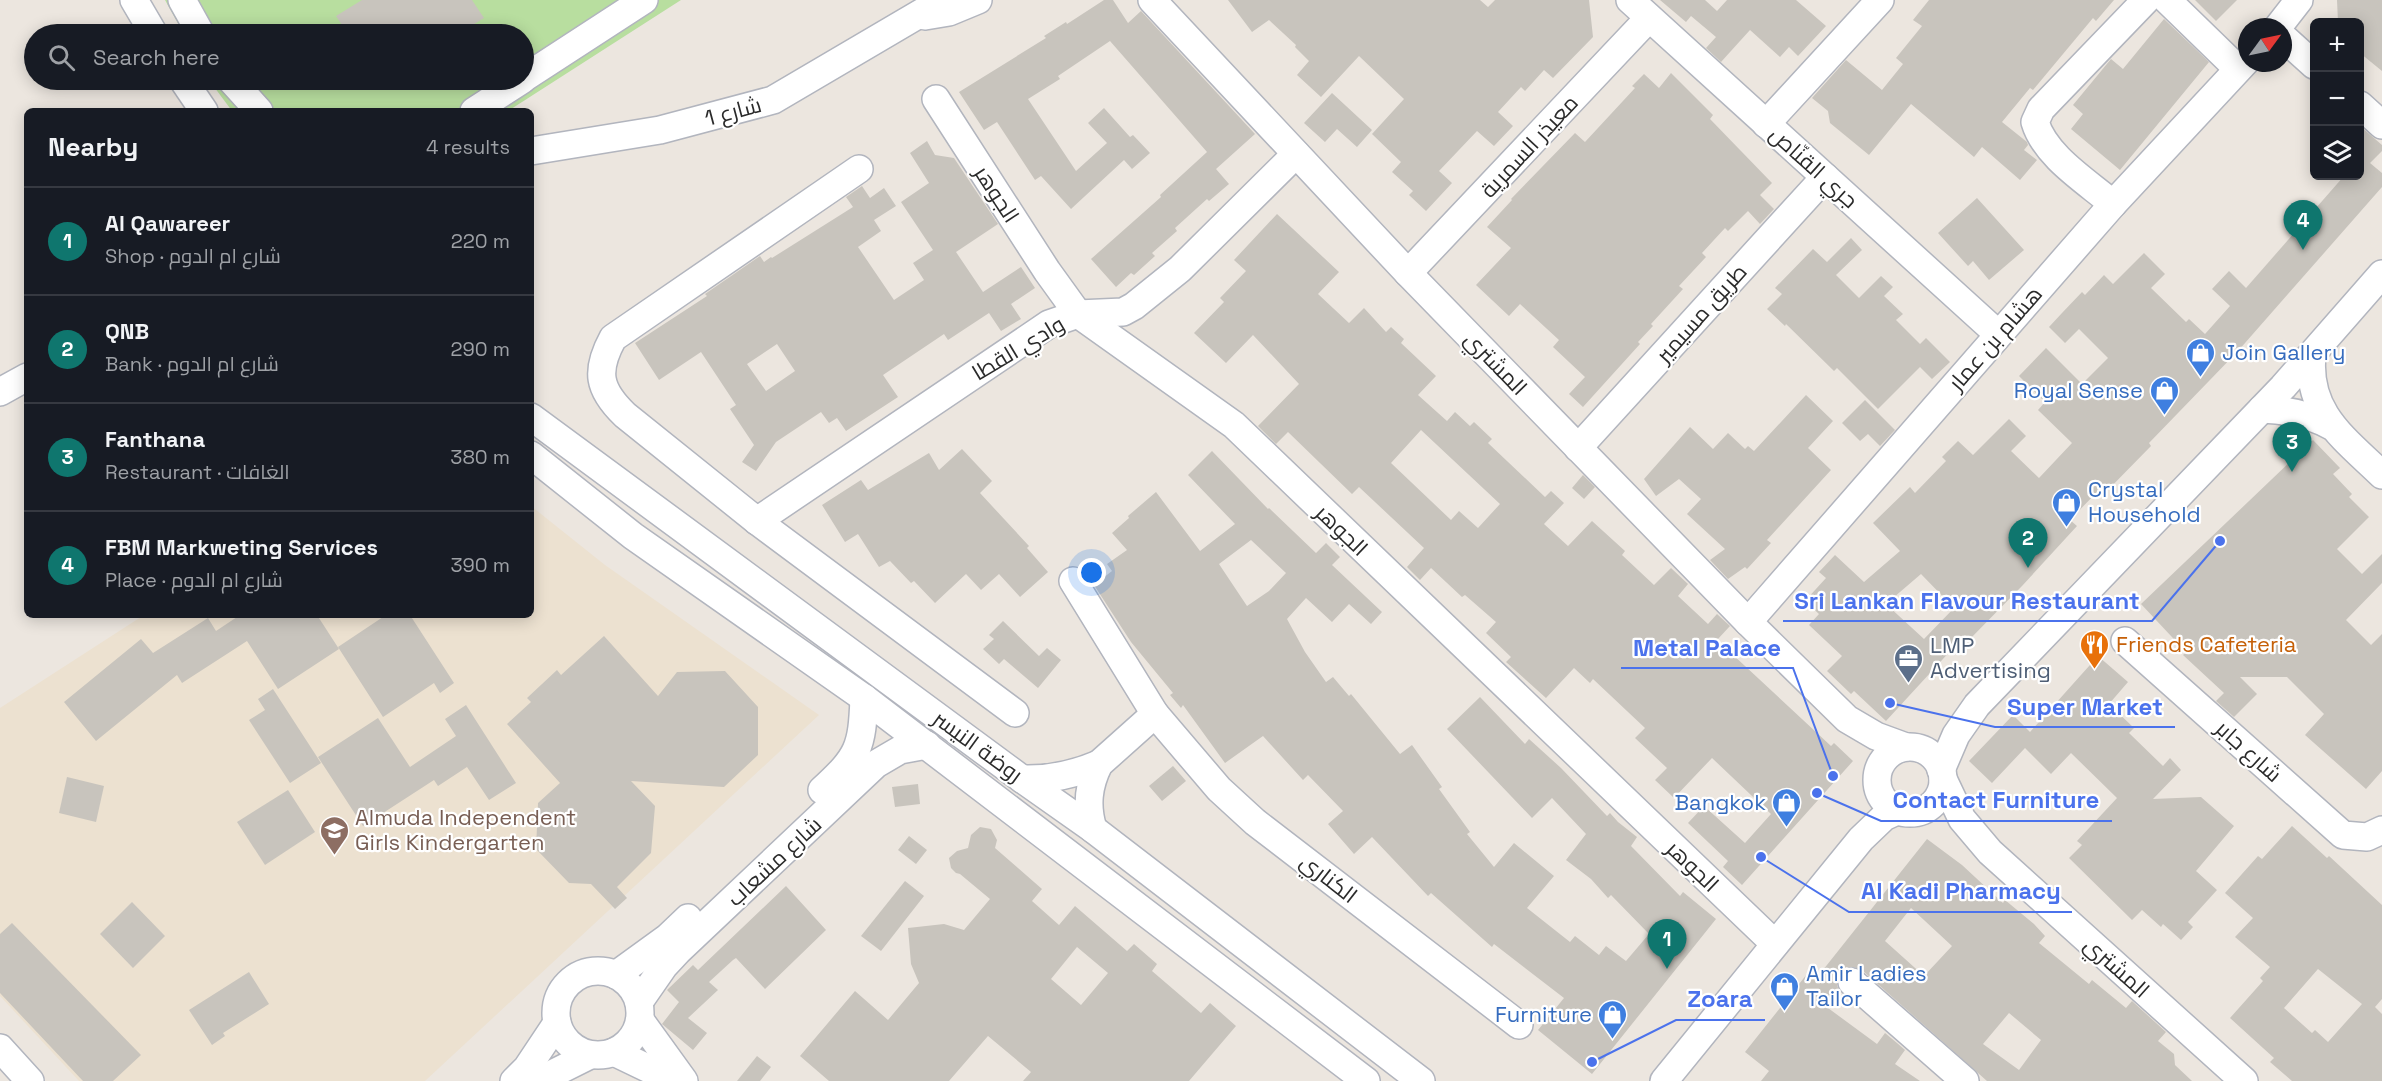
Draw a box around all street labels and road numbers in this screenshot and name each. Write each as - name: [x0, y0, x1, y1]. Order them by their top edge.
- street label: معيذر السمرية: [1474, 89, 1584, 203]
- street label: شارع 1: [702, 90, 765, 133]
- street label: جري القنّاص: [1762, 120, 1864, 216]
- street label: الجوهر: [967, 159, 1026, 228]
- street label: طريق مسيمير: [1648, 258, 1753, 370]
- street label: هشام بن عمار: [1941, 280, 2050, 399]
- street label: وادي القطا: [967, 309, 1071, 389]
- street label: المشتري: [1456, 325, 1533, 403]
- street label: الجوهر: [1309, 497, 1374, 562]
- street label: روضة النيسر: [926, 703, 1028, 788]
- street label: شارع جابر: [2208, 713, 2288, 789]
- street label: شارع مشعاب: [721, 810, 828, 913]
- street label: الجوهر: [1660, 833, 1725, 898]
- street label: الكناري: [1293, 847, 1363, 911]
- street label: المشتري: [2076, 930, 2156, 1006]

